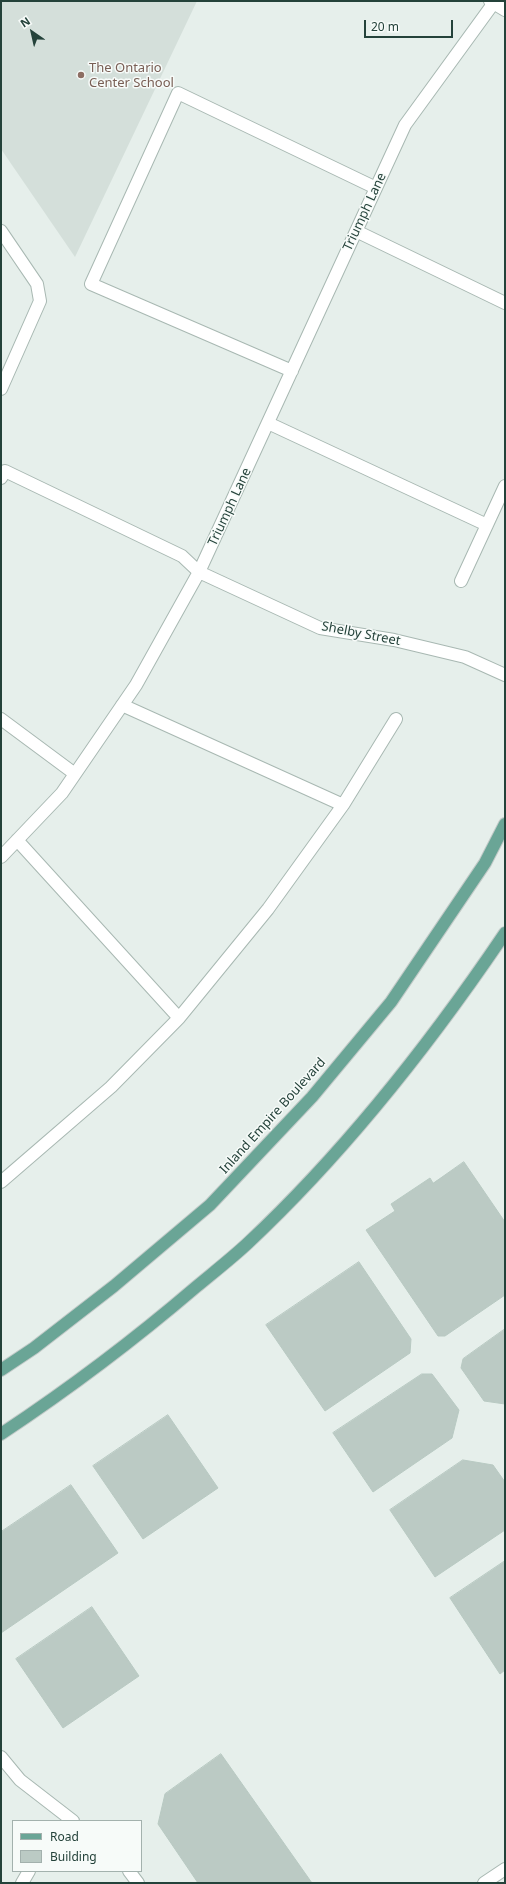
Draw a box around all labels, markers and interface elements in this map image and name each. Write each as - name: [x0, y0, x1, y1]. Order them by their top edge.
- north arrow: [12, 12, 52, 52]
- scale bar: [366, 12, 455, 38]
- text: N: [17, 13, 33, 30]
- text: 20 m: [371, 18, 399, 35]
- place label: The Ontario Center School: [89, 60, 174, 91]
- marker: The Ontario Center School: [76, 70, 86, 80]
- street label: Triumph Lane: [340, 170, 390, 254]
- street label: Triumph Lane: [205, 465, 255, 549]
- street label: Shelby Street: [320, 619, 402, 649]
- street label: Inland Empire Boulevard: [217, 1055, 329, 1177]
- legend: [12, 1820, 142, 1872]
- text: Road: [50, 1828, 79, 1845]
- text: Building: [50, 1848, 97, 1865]

